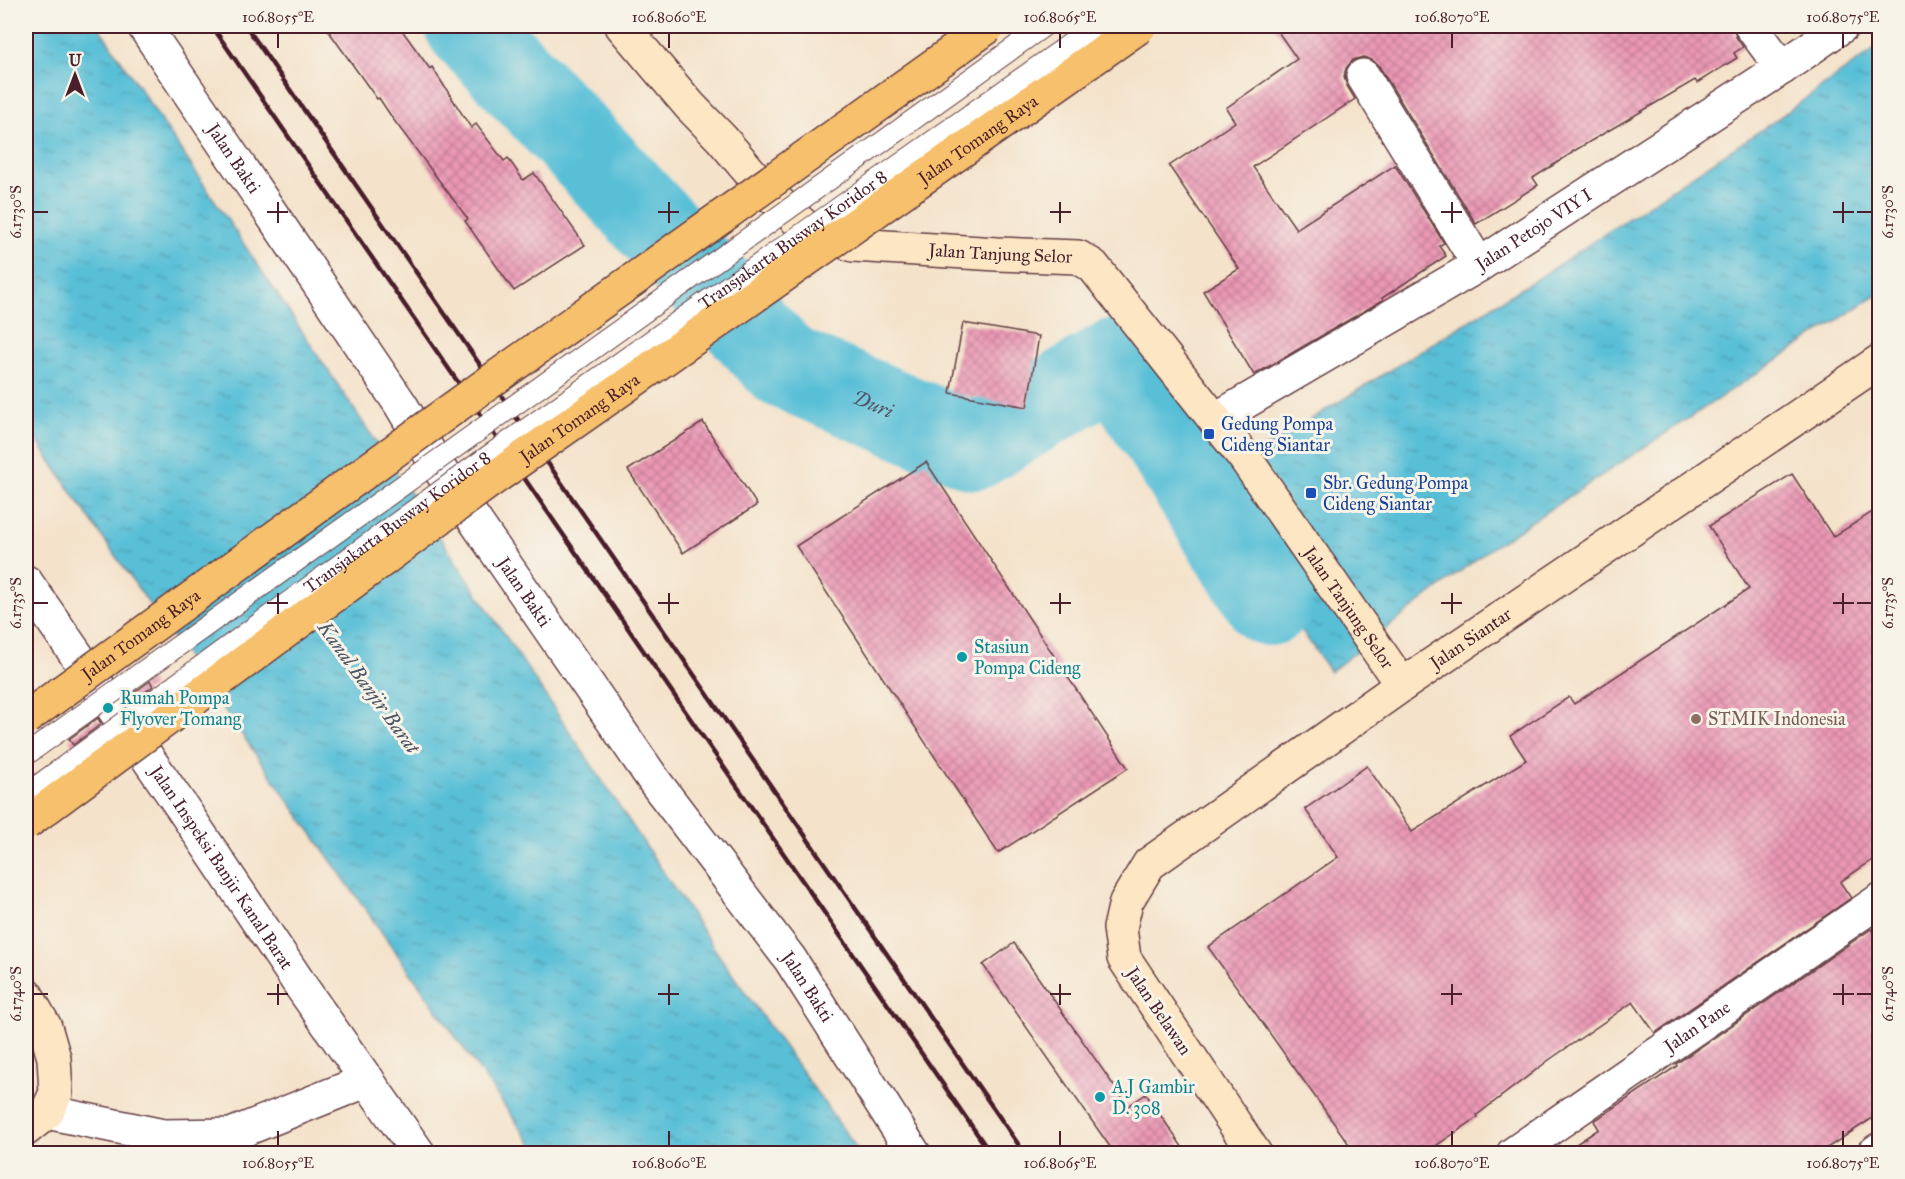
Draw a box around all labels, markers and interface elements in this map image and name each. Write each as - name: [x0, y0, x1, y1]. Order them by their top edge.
- text: 106.8055°E: [242, 8, 314, 26]
- text: 106.8060°E: [632, 8, 707, 26]
- text: 106.8065°E: [1024, 8, 1097, 26]
- text: 106.8070°E: [1414, 8, 1490, 26]
- text: 106.8075°E: [1806, 8, 1880, 26]
- north arrow: [45, 45, 105, 105]
- text: U: [69, 51, 82, 70]
- street label: Jalan Tomang Raya: [912, 90, 1042, 191]
- street label: Jalan Bakti: [200, 118, 265, 198]
- street label: Transjakarta Busway Koridor 8: [694, 166, 892, 315]
- street label: Jalan Petojo VIY I: [1470, 183, 1596, 277]
- text: 6.1730°S: [7, 185, 25, 239]
- text: 6.1730°S: [1879, 185, 1897, 239]
- street label: Jalan Tanjung Selor: [926, 239, 1073, 268]
- street label: Jalan Tomang Raya: [514, 368, 644, 470]
- water label: Duri: [849, 385, 897, 423]
- place label: Gedung Pompa Cideng Siantar: [1221, 413, 1333, 457]
- marker: Gedung Pompa Cideng Siantar: [1202, 427, 1216, 441]
- street label: Transjakarta Busway Koridor 8: [299, 447, 495, 598]
- place label: Sbr. Gedung Pompa Cideng Siantar: [1323, 472, 1468, 516]
- marker: Sbr. Gedung Pompa Cideng Siantar: [1304, 486, 1318, 500]
- street label: Jalan Tanjung Selor: [1297, 541, 1399, 673]
- street label: Jalan Bakti: [491, 551, 556, 631]
- text: 6.1735°S: [7, 577, 25, 629]
- text: 6.1735°S: [1879, 577, 1897, 629]
- street label: Jalan Tomang Raya: [76, 584, 205, 687]
- street label: Jalan Siantar: [1424, 603, 1516, 676]
- water label: Kanal Banjir Barat: [312, 615, 426, 759]
- place label: Stasiun Pompa Cideng: [974, 636, 1081, 680]
- marker: Stasiun Pompa Cideng: [955, 650, 969, 664]
- place label: Rumah Pompa Flyover Tomang: [120, 687, 242, 731]
- marker: Rumah Pompa Flyover Tomang: [101, 701, 115, 715]
- place label: STMIK Indonesia: [1708, 708, 1846, 730]
- marker: STMIK Indonesia: [1689, 712, 1703, 726]
- street label: Jalan Inspeksi Banjir Kanal Barat: [143, 760, 298, 974]
- street label: Jalan Bakti: [775, 945, 838, 1026]
- street label: Jalan Belawan: [1120, 961, 1197, 1060]
- text: 6.1740°S: [7, 966, 25, 1022]
- text: 6.1740°S: [1879, 966, 1897, 1022]
- street label: Jalan Pane: [1658, 996, 1734, 1059]
- place label: A.J Gambir D. 308: [1111, 1076, 1195, 1119]
- marker: A.J Gambir D. 308: [1093, 1090, 1107, 1104]
- text: 106.8055°E: [242, 1154, 314, 1172]
- text: 106.8060°E: [632, 1154, 707, 1172]
- text: 106.8065°E: [1024, 1154, 1097, 1172]
- text: 106.8070°E: [1414, 1154, 1490, 1172]
- text: 106.8075°E: [1806, 1154, 1880, 1172]

